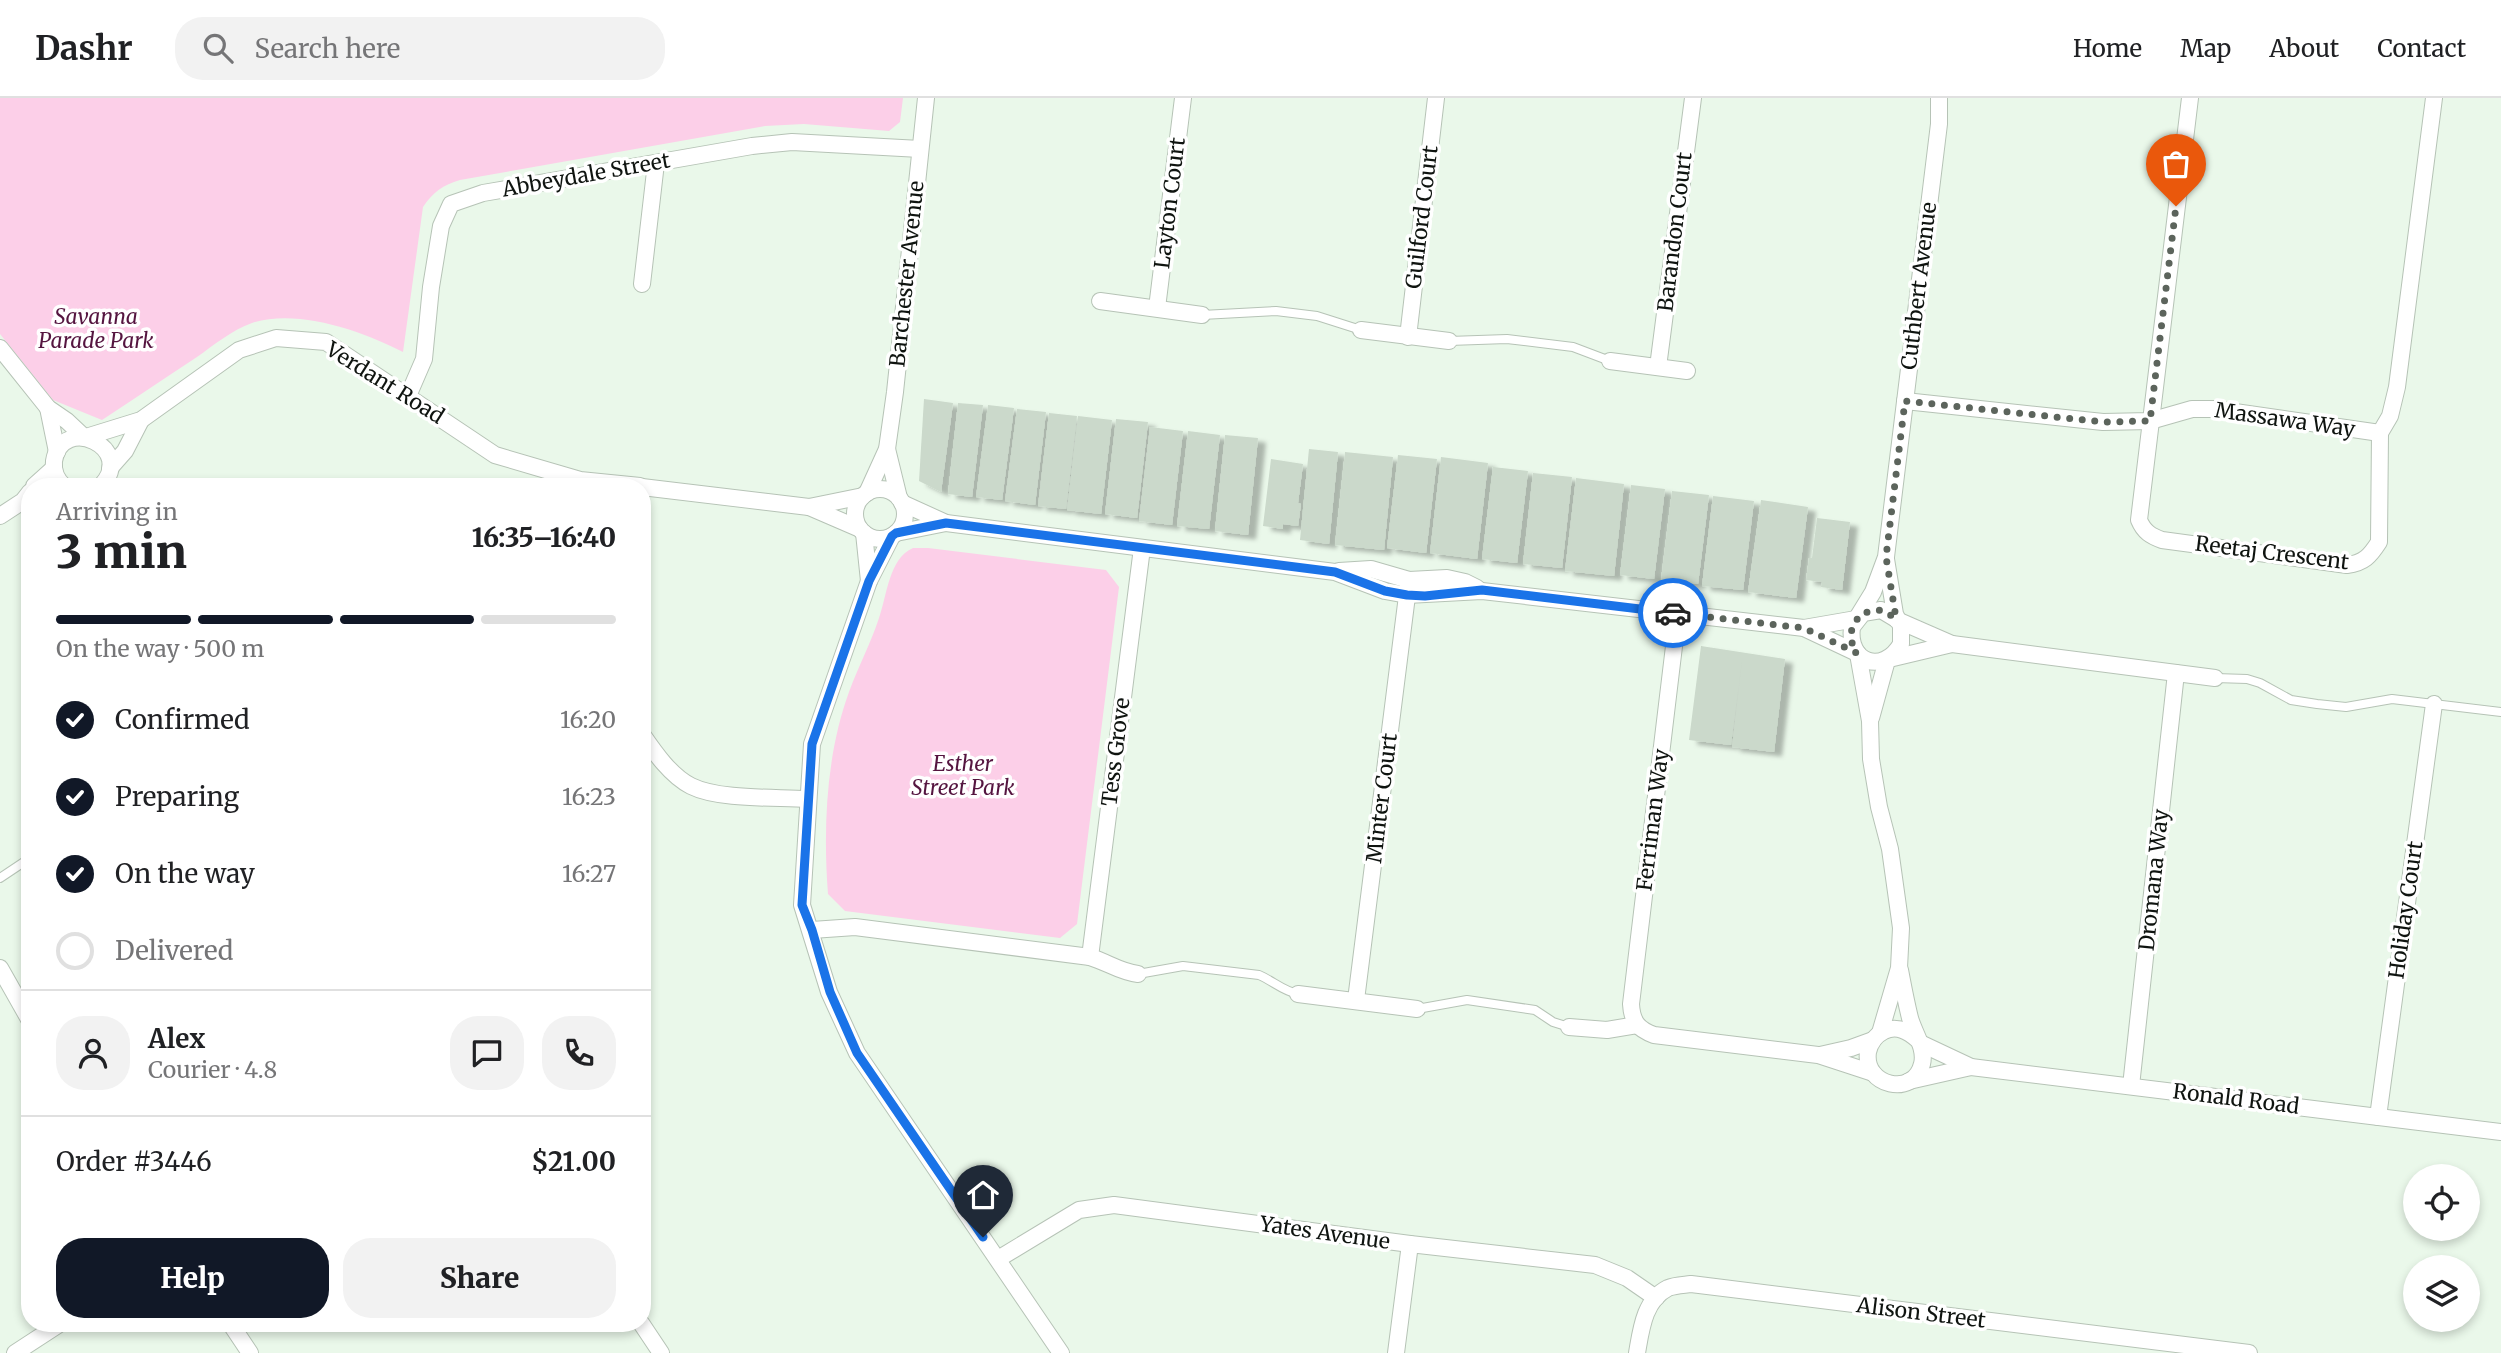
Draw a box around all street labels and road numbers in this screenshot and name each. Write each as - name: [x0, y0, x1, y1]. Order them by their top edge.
- street label: Layton Court: [1148, 136, 1191, 270]
- street label: Guilford Court: [1399, 144, 1444, 290]
- street label: Abbeydale Street: [499, 146, 672, 203]
- street label: Barandon Court: [1651, 151, 1698, 313]
- street label: Barchester Avenue: [883, 179, 930, 368]
- street label: Cuthbert Avenue: [1895, 201, 1942, 371]
- street label: Verdant Road: [320, 335, 450, 430]
- street label: Massawa Way: [2213, 396, 2358, 443]
- street label: Reetaj Crescent: [2194, 530, 2351, 575]
- street label: Tess Grove: [1095, 696, 1136, 808]
- street label: Minter Court: [1360, 731, 1403, 864]
- street label: Ferriman Way: [1630, 747, 1675, 893]
- street label: Dromana Way: [2133, 807, 2174, 952]
- street label: Holiday Court: [2382, 839, 2429, 981]
- street label: Ronald Road: [2171, 1077, 2301, 1120]
- street label: Yates Avenue: [1257, 1210, 1392, 1255]
- street label: Alison Street: [1854, 1291, 1987, 1334]

